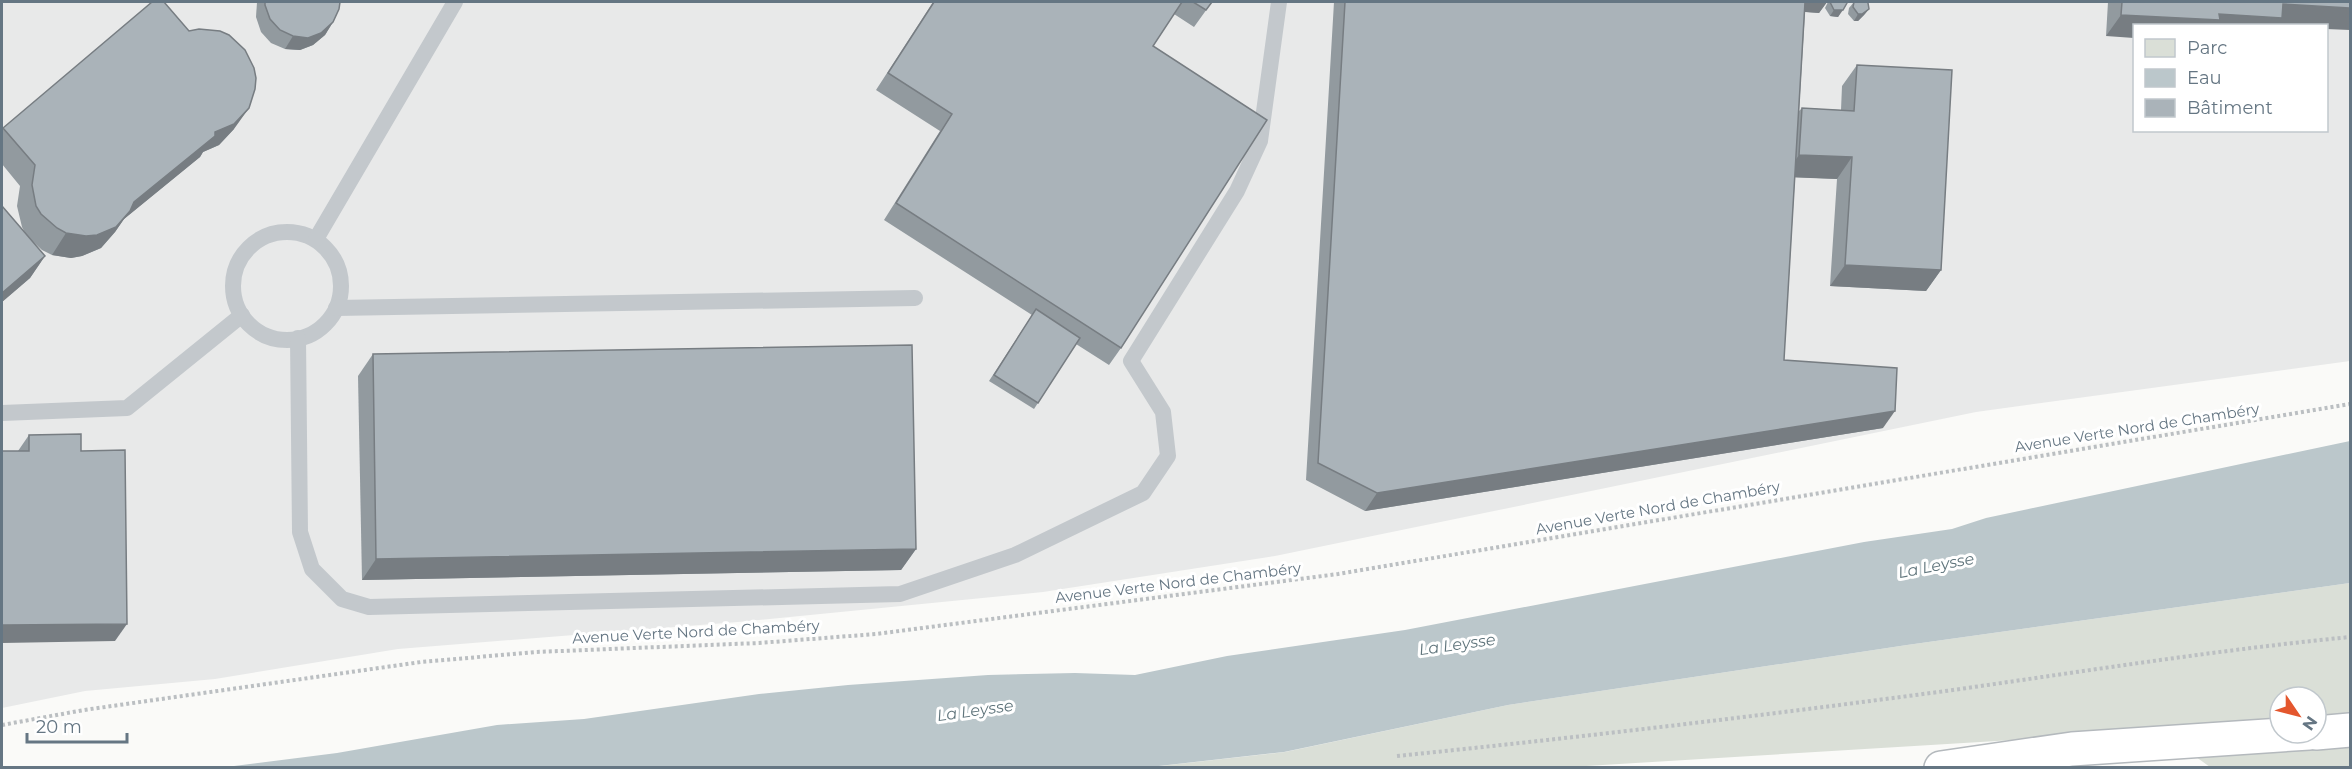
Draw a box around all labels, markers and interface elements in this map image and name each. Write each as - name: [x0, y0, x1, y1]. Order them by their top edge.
- legend: [2133, 24, 2328, 132]
- text: Parc: [2187, 37, 2227, 59]
- text: Eau: [2187, 67, 2222, 89]
- text: Bâtiment: [2187, 97, 2273, 119]
- street label: Avenue Verte Nord de Chambéry: [2013, 399, 2262, 456]
- street label: Avenue Verte Nord de Chambéry: [1534, 476, 1782, 538]
- water label: La Leysse: [1896, 549, 1976, 582]
- street label: Avenue Verte Nord de Chambéry: [1054, 558, 1303, 607]
- street label: Avenue Verte Nord de Chambéry: [572, 615, 821, 647]
- water label: La Leysse: [1418, 630, 1497, 659]
- north arrow: [2268, 685, 2328, 745]
- water label: La Leysse: [936, 696, 1015, 725]
- scale bar: [27, 706, 128, 744]
- text: N: [2298, 713, 2321, 734]
- text: 20 m: [36, 716, 82, 738]

